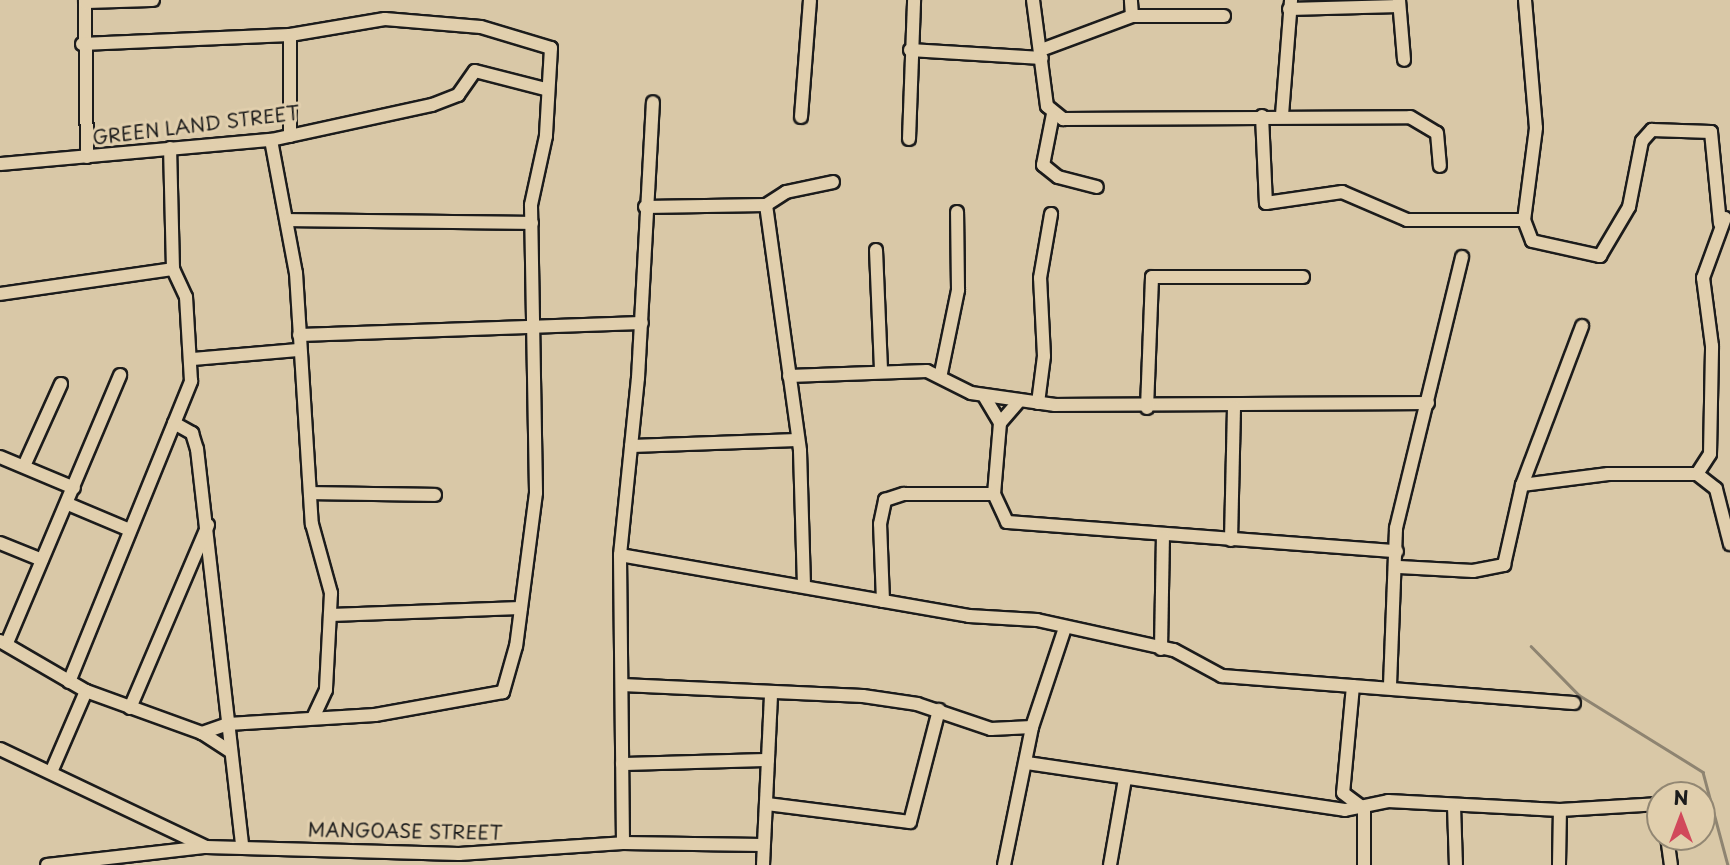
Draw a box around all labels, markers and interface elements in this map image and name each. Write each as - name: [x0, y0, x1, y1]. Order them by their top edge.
- street label: GREEN LAND STREET: [91, 101, 301, 149]
- north arrow: [1646, 781, 1716, 851]
- text: N: [1673, 783, 1689, 811]
- street label: MANGOASE STREET: [306, 818, 504, 844]

